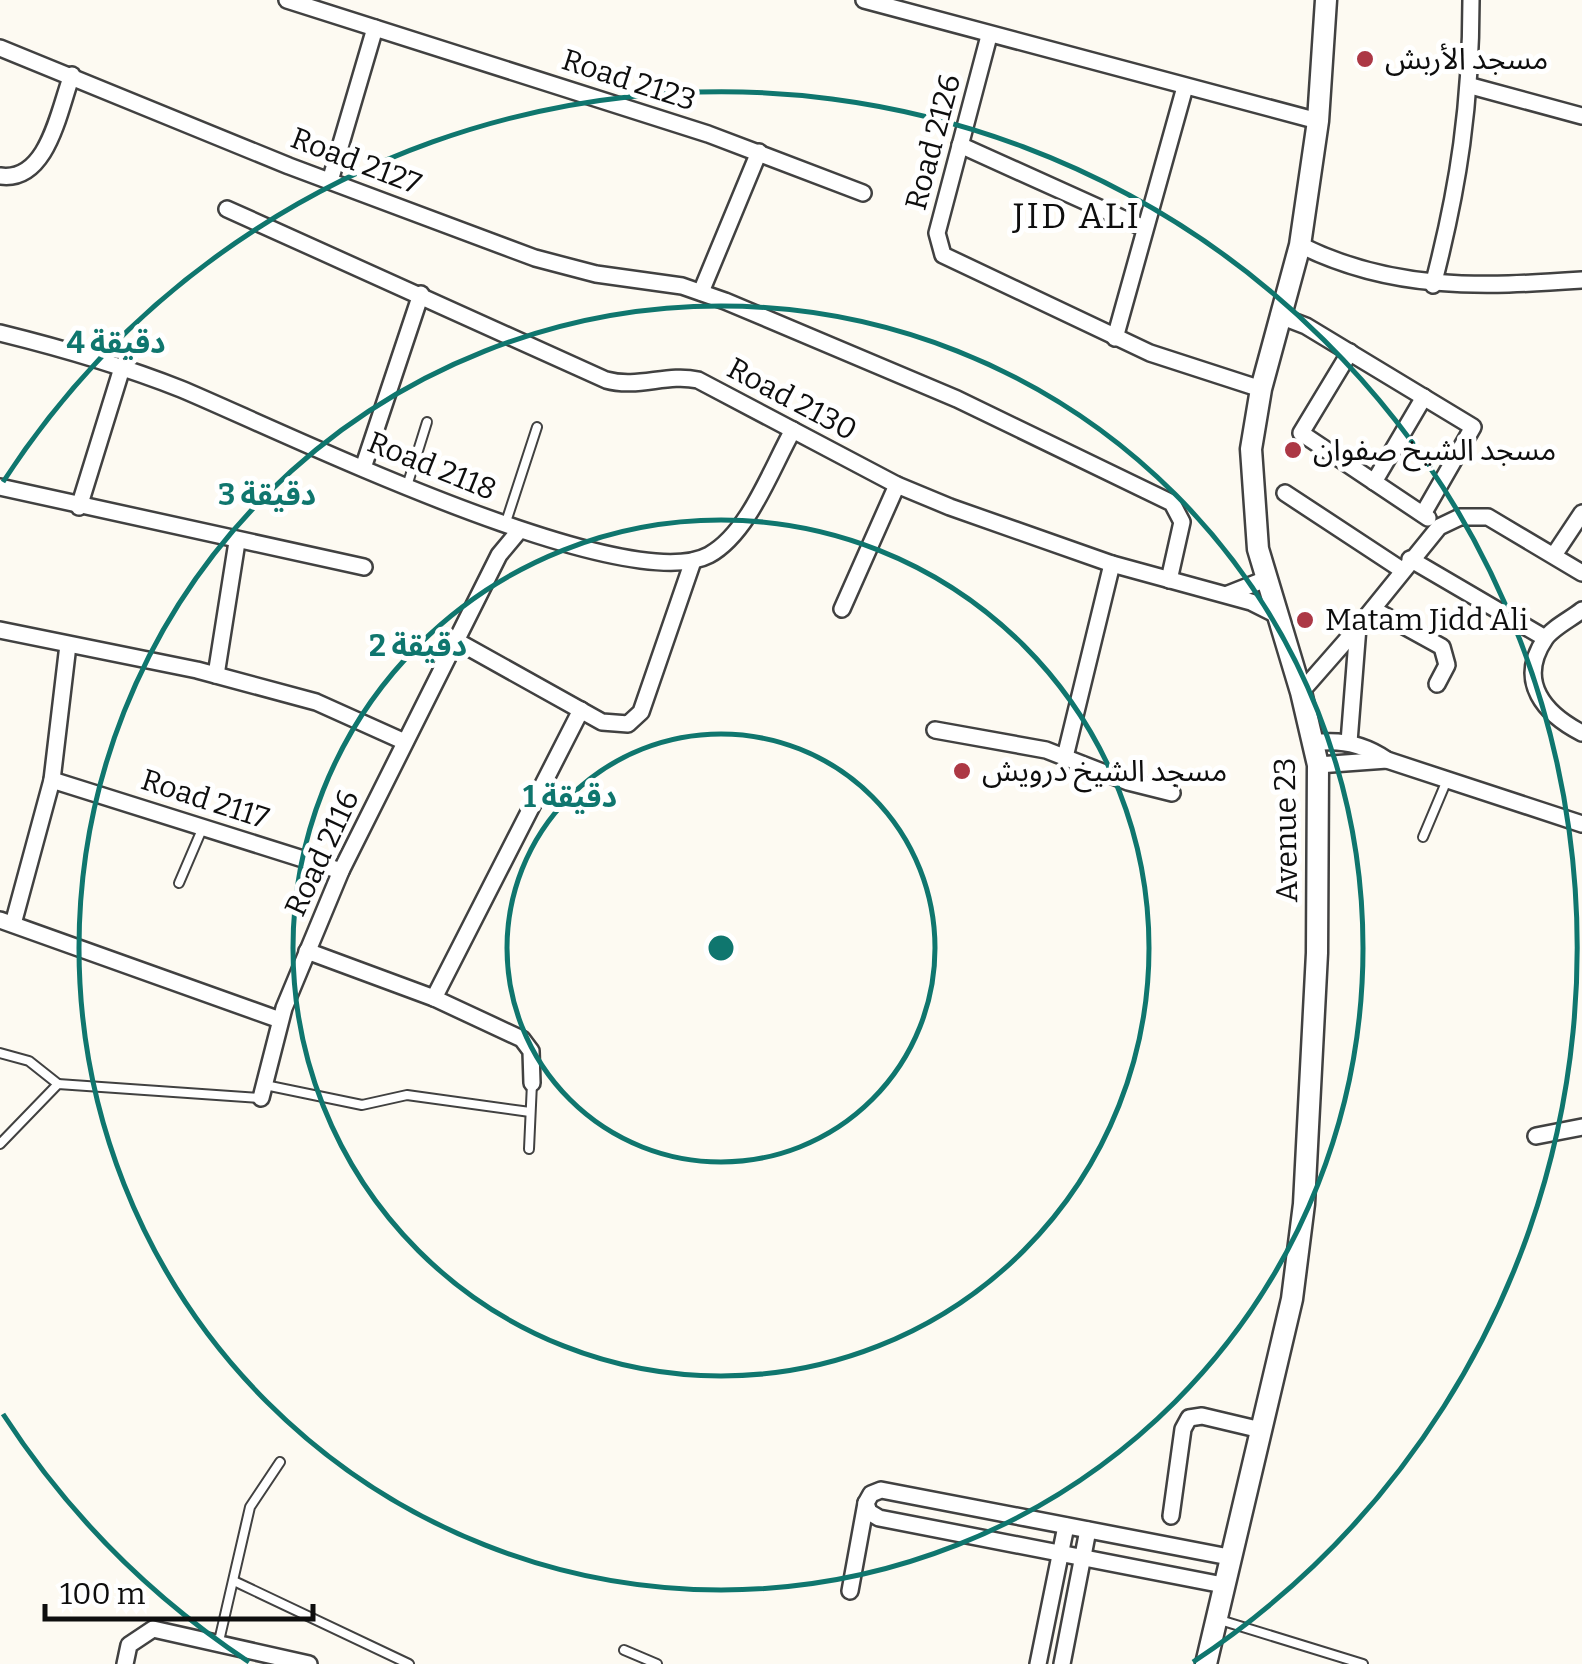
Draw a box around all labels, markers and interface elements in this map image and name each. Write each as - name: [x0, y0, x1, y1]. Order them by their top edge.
- street label: Road 2123: [558, 41, 700, 119]
- place label: مسجد الأربش: [1385, 41, 1548, 77]
- marker: مسجد الأربش: [1354, 48, 1376, 70]
- street label: Road 2126: [898, 70, 968, 214]
- street label: Road 2127: [286, 120, 426, 202]
- district label: JID ALI: [1012, 195, 1141, 237]
- text: 4 دقيقة: [66, 325, 166, 361]
- street label: Road 2130: [721, 350, 863, 448]
- street label: Road 2118: [363, 424, 501, 508]
- place label: مسجد الشيخ صفوان: [1313, 432, 1556, 472]
- marker: مسجد الشيخ صفوان: [1282, 439, 1304, 461]
- text: 3 دقيقة: [218, 477, 316, 513]
- place label: Matam Jidd Ali: [1325, 602, 1528, 638]
- marker: Matam Jidd Ali: [1294, 609, 1316, 631]
- text: 2 دقيقة: [369, 628, 467, 664]
- place label: مسجد الشيخ درويش: [982, 753, 1227, 793]
- street label: Avenue 23: [1267, 757, 1305, 903]
- marker: مسجد الشيخ درويش: [951, 760, 973, 782]
- street label: Road 2117: [137, 761, 273, 837]
- text: 1 دقيقة: [523, 779, 617, 815]
- street label: Road 2116: [277, 784, 367, 922]
- centre of rings: [703, 930, 739, 966]
- scale bar: [45, 1559, 312, 1621]
- text: 100 m: [60, 1576, 146, 1612]

